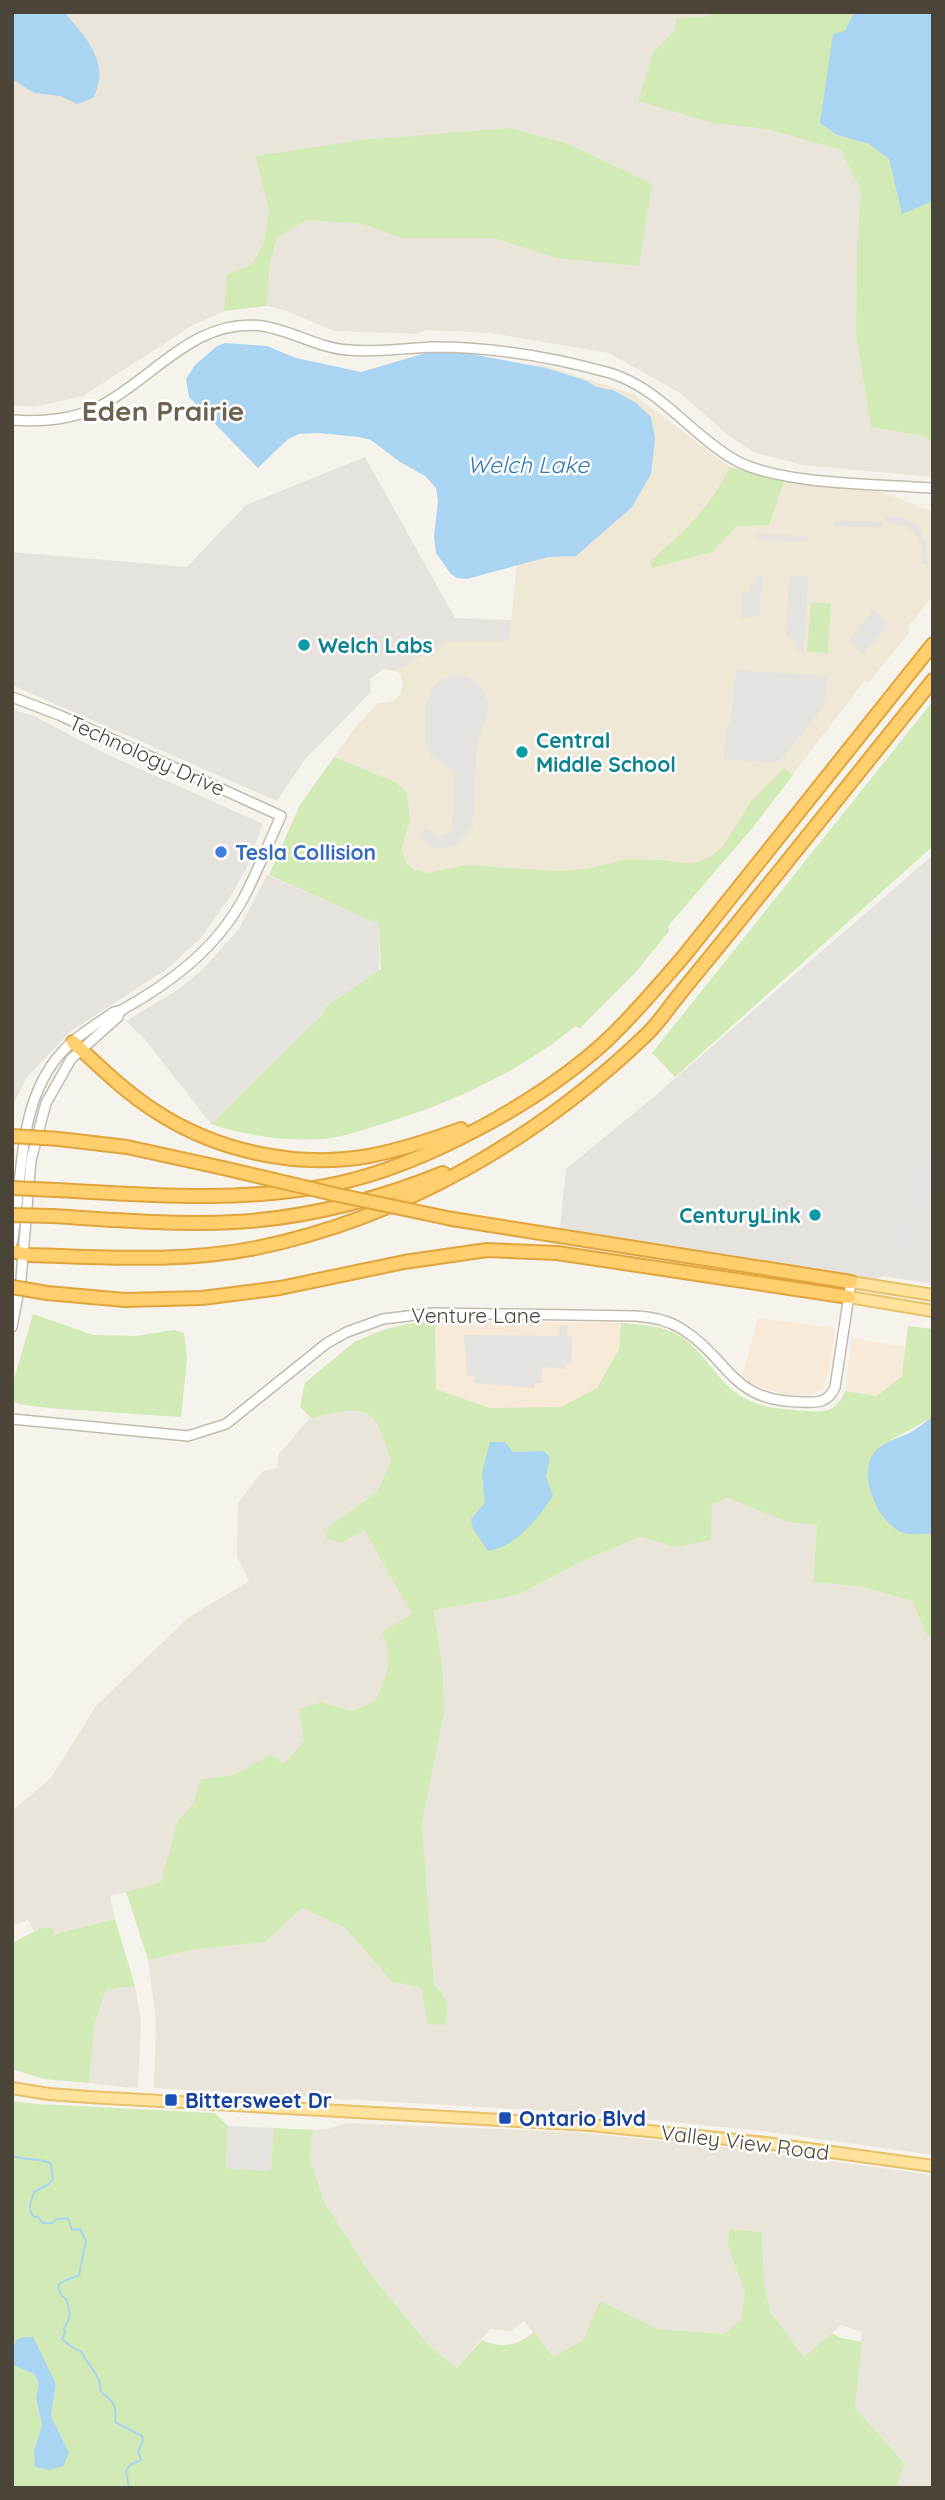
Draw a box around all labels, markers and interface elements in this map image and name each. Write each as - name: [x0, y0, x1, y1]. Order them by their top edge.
- district label: Eden Prairie: [82, 393, 244, 428]
- water label: Welch Lake: [467, 450, 590, 479]
- place label: Welch Labs: [318, 632, 433, 658]
- marker: Welch Labs: [296, 637, 312, 653]
- street label: Technology Drive: [65, 709, 229, 801]
- place label: Central Middle School: [536, 727, 676, 777]
- marker: Central Middle School: [514, 744, 530, 760]
- place label: Tesla Collision: [235, 839, 376, 865]
- marker: Tesla Collision: [213, 844, 229, 860]
- place label: CenturyLink: [679, 1202, 801, 1228]
- marker: CenturyLink: [807, 1207, 823, 1223]
- street label: Venture Lane: [411, 1302, 541, 1328]
- place label: Bittersweet Dr: [185, 2087, 332, 2113]
- marker: Bittersweet Dr: [163, 2092, 179, 2108]
- place label: Ontario Blvd: [519, 2105, 646, 2131]
- marker: Ontario Blvd: [497, 2110, 513, 2126]
- street label: Valley View Road: [659, 2119, 831, 2165]

